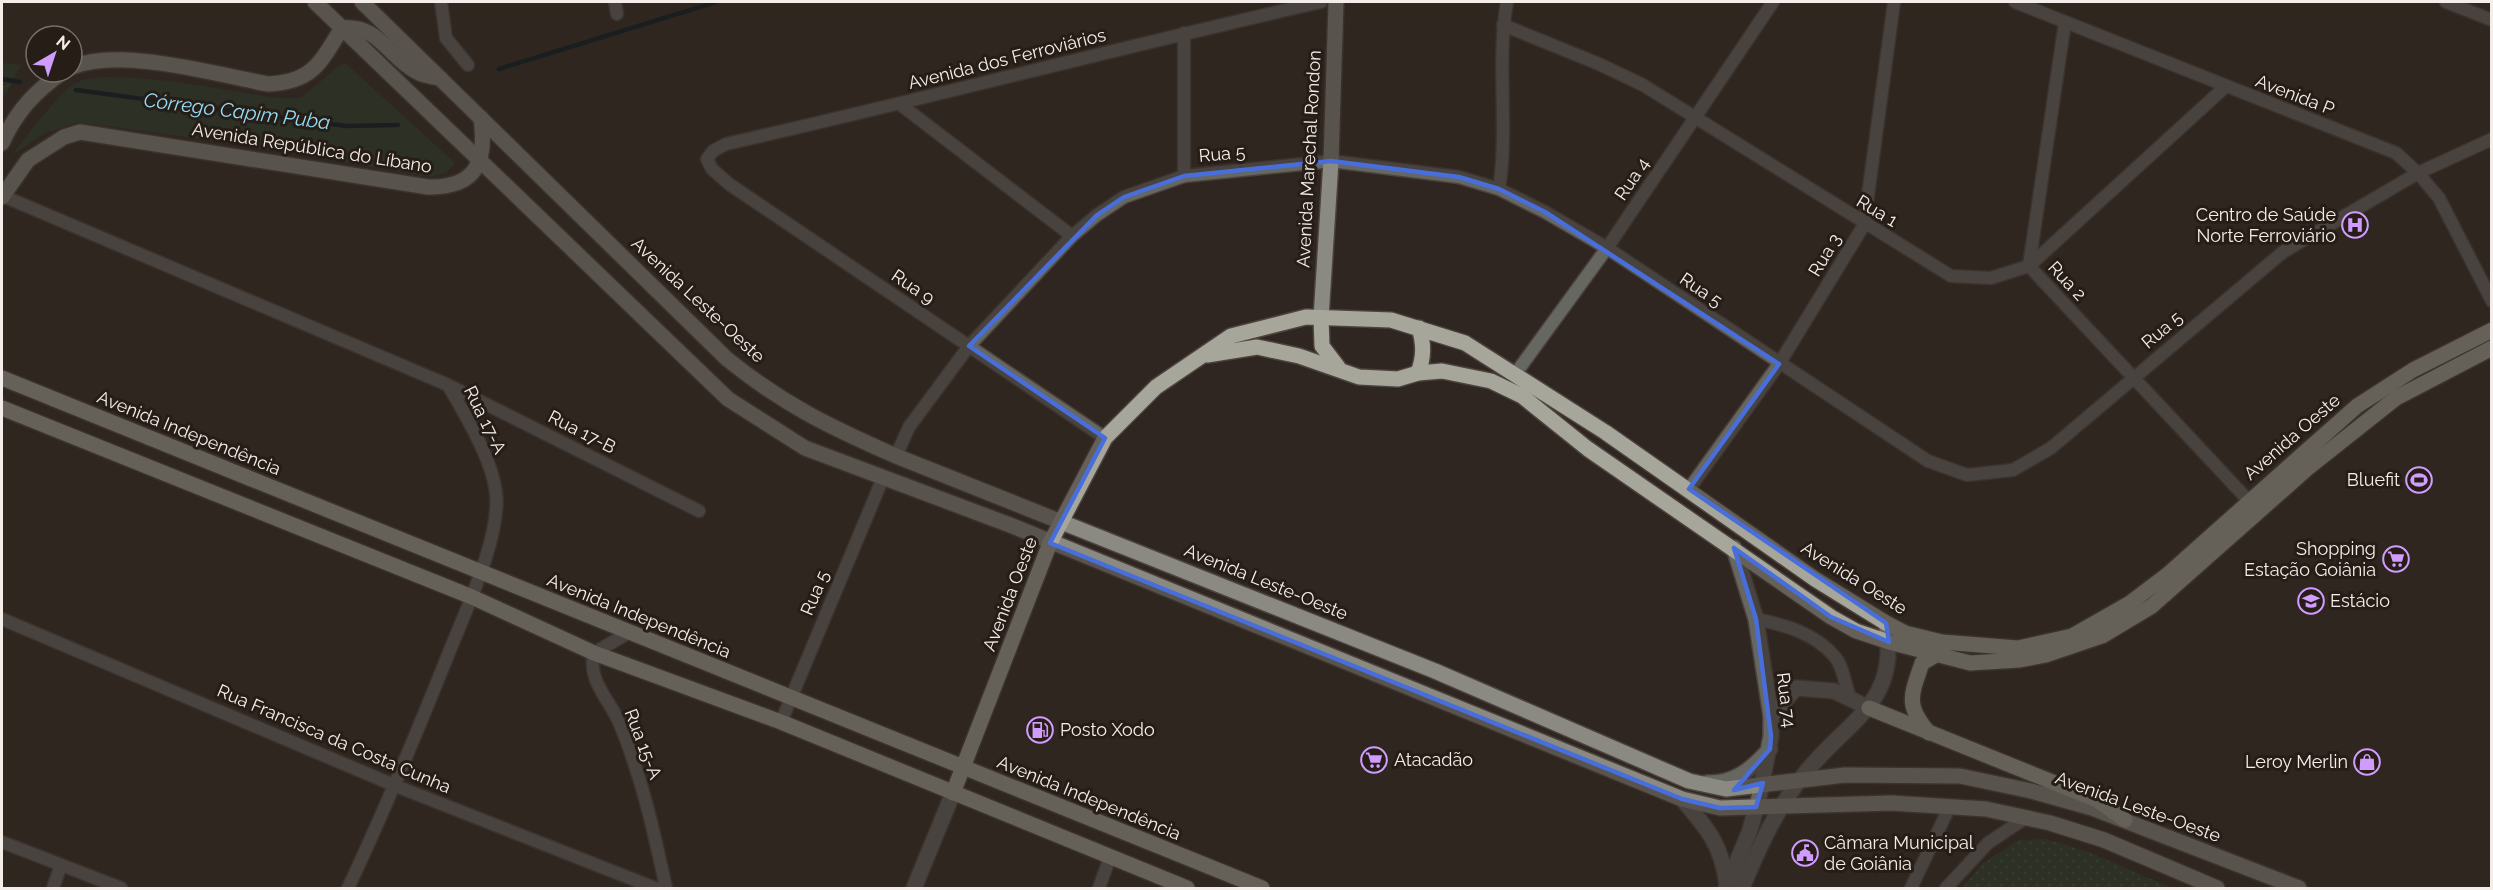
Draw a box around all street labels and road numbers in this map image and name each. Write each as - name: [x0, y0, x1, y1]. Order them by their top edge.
- street label: Avenida dos Ferroviários: [906, 24, 1108, 93]
- street label: Avenida Marechal Rondon: [1292, 50, 1325, 268]
- street label: Avenida P: [2253, 70, 2338, 119]
- street label: Avenida República do Líbano: [191, 118, 434, 177]
- street label: Rua 5: [1198, 141, 1246, 166]
- street label: Rua 4: [1610, 153, 1653, 204]
- street label: Rua 1: [1853, 190, 1902, 231]
- street label: Rua 3: [1804, 229, 1846, 280]
- street label: Avenida Leste-Oeste: [627, 233, 770, 367]
- street label: Rua 2: [2044, 257, 2091, 305]
- street label: Rua 9: [888, 265, 939, 309]
- street label: Rua 5: [1676, 268, 1727, 311]
- street label: Rua 5: [2137, 307, 2186, 353]
- street label: Rua 17-A: [460, 382, 511, 457]
- street label: Avenida Independência: [94, 386, 284, 479]
- street label: Avenida Oeste: [2239, 389, 2344, 484]
- street label: Rua 17-B: [545, 406, 620, 457]
- street label: Avenida Oeste: [978, 533, 1041, 654]
- street label: Avenida Oeste: [1798, 537, 1911, 619]
- street label: Avenida Leste-Oeste: [1181, 539, 1351, 624]
- street label: Rua 5: [796, 567, 833, 618]
- street label: Avenida Independência: [544, 569, 734, 662]
- street label: Rua 74: [1773, 671, 1800, 729]
- street label: Rua Francisca da Costa Cunha: [214, 680, 454, 797]
- street label: Rua 15-A: [620, 706, 667, 782]
- street label: Avenida Independência: [994, 751, 1184, 844]
- street label: Avenida Leste-Oeste: [2053, 767, 2224, 846]

